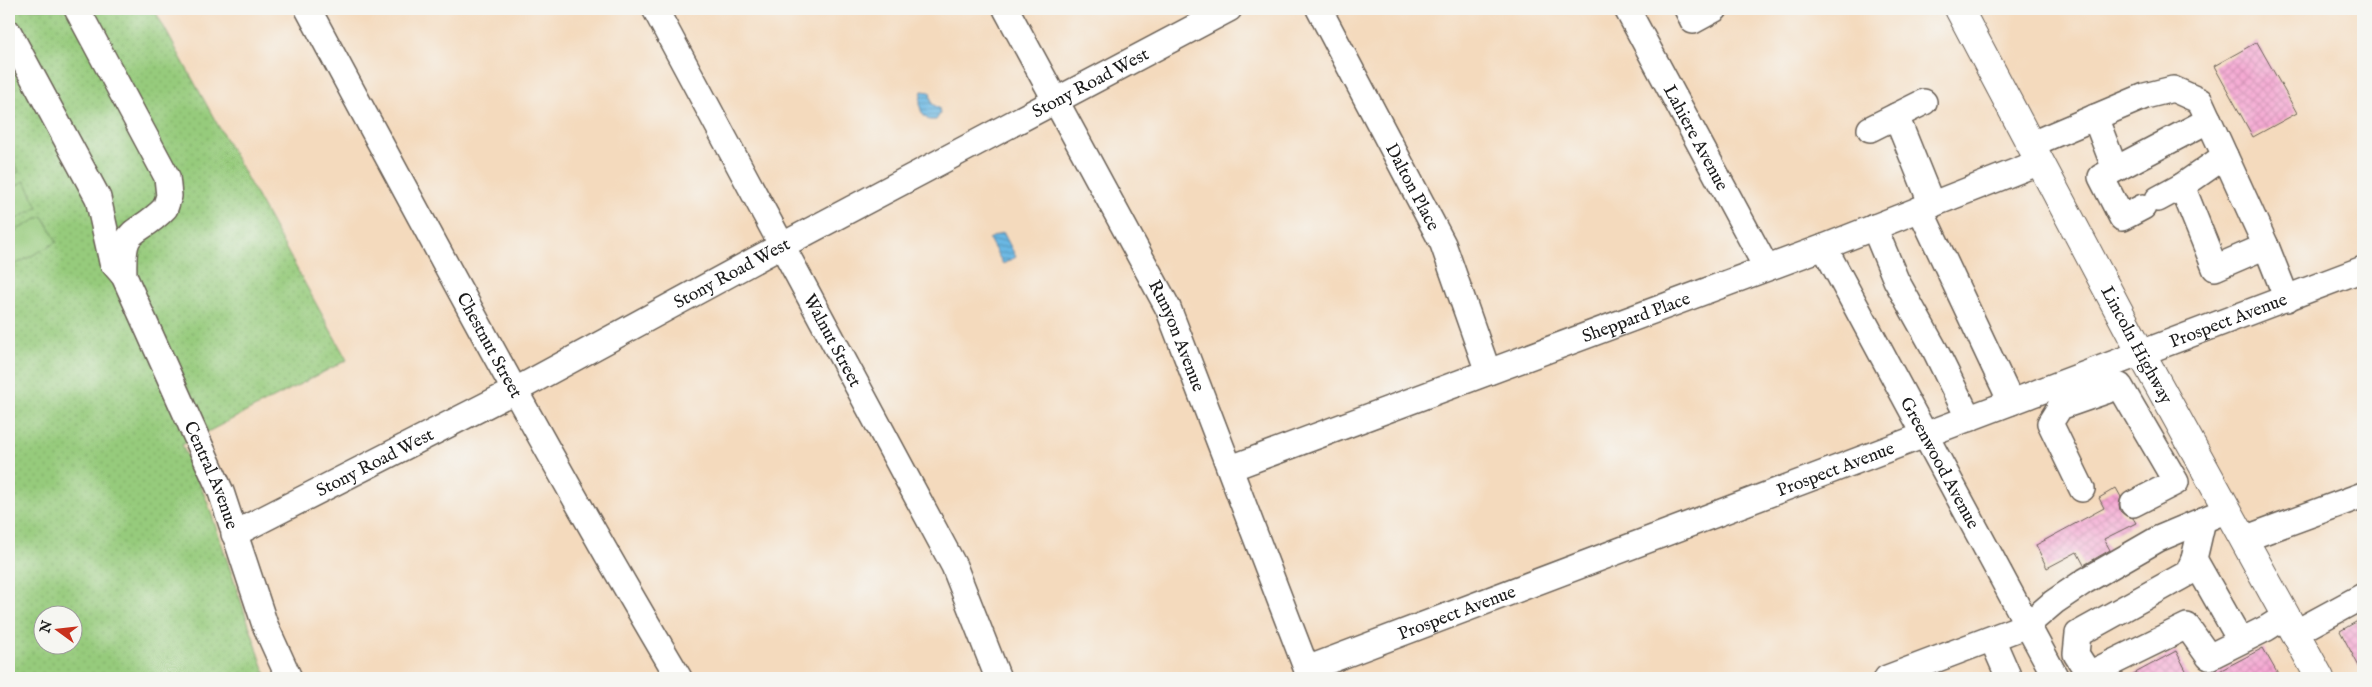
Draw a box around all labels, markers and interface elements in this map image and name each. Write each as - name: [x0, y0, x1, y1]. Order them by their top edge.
- street label: Stony Road West: [1029, 43, 1153, 124]
- street label: Lahiere Avenue: [1657, 81, 1733, 195]
- street label: Dalton Place: [1379, 140, 1444, 235]
- street label: Stony Road West: [670, 233, 794, 315]
- street label: Runyon Avenue: [1142, 276, 1209, 395]
- street label: Lincoln Highway: [2095, 282, 2177, 409]
- street label: Sheppard Place: [1579, 288, 1694, 349]
- street label: Chestnut Street: [450, 289, 527, 402]
- street label: Prospect Avenue: [2167, 289, 2291, 354]
- street label: Walnut Street: [797, 290, 866, 392]
- street label: Greenwood Avenue: [1894, 393, 1984, 533]
- street label: Central Avenue: [178, 418, 243, 533]
- street label: Stony Road West: [313, 424, 438, 503]
- street label: Prospect Avenue: [1774, 438, 1898, 503]
- street label: Prospect Avenue: [1395, 581, 1519, 646]
- north arrow: [32, 604, 82, 654]
- text: N: [36, 619, 57, 636]

